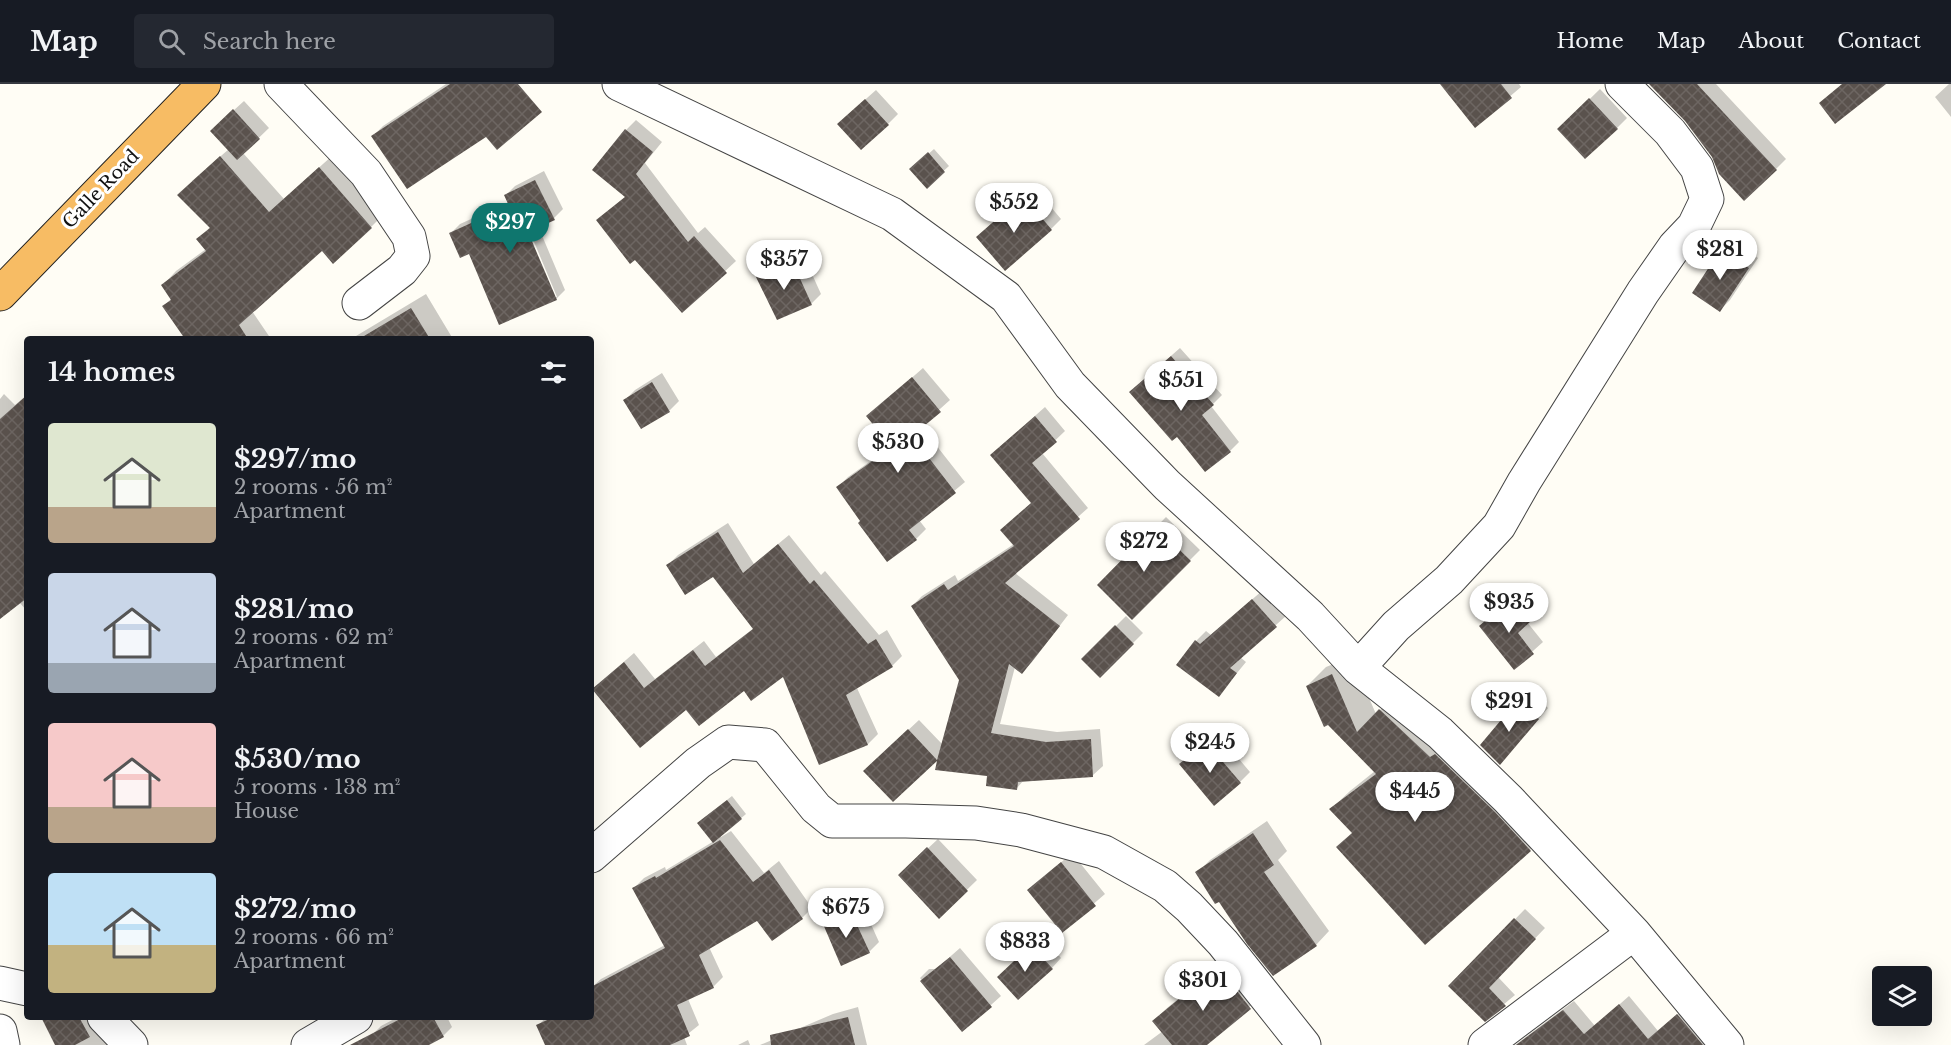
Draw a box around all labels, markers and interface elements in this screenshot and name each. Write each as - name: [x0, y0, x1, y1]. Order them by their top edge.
- search box: [134, 14, 554, 68]
- text: Map: [30, 24, 98, 59]
- icon: search: [155, 25, 188, 58]
- text: Search here: [203, 28, 336, 55]
- text: Home: [1557, 28, 1624, 54]
- text: Map: [1657, 28, 1705, 54]
- text: About: [1738, 28, 1804, 54]
- text: Contact: [1837, 28, 1921, 54]
- street label: Galle Road: [58, 145, 144, 233]
- pin: $552: [978, 183, 1050, 234]
- text: $552: [989, 190, 1039, 214]
- pin: $297: [474, 203, 546, 254]
- text: $297: [485, 210, 535, 234]
- pin: $281: [1684, 230, 1756, 281]
- text: $281: [1696, 237, 1744, 261]
- pin: $357: [748, 240, 820, 291]
- text: $357: [760, 247, 808, 271]
- text: 14 homes: [48, 356, 175, 388]
- icon: filters: [537, 356, 570, 389]
- pin: $551: [1145, 361, 1217, 412]
- text: $551: [1158, 368, 1204, 392]
- pin: $530: [862, 423, 934, 474]
- text: $530: [872, 430, 924, 454]
- text: $297/mo: [234, 443, 356, 475]
- icon: home: [96, 447, 168, 519]
- text: 2 rooms · 56 m²: [234, 475, 392, 499]
- text: Apartment: [234, 499, 345, 523]
- pin: $272: [1108, 522, 1180, 573]
- text: $272: [1119, 529, 1169, 553]
- pin: $935: [1473, 583, 1545, 634]
- text: $935: [1484, 590, 1535, 614]
- text: $281/mo: [234, 593, 354, 625]
- icon: home: [96, 597, 168, 669]
- text: 2 rooms · 62 m²: [234, 625, 393, 649]
- text: Apartment: [234, 649, 345, 673]
- pin: $291: [1473, 682, 1545, 733]
- text: $291: [1485, 689, 1533, 713]
- pin: $245: [1174, 723, 1246, 774]
- text: $245: [1184, 730, 1236, 754]
- text: $530/mo: [234, 743, 361, 775]
- icon: home: [96, 747, 168, 819]
- pin: $445: [1379, 772, 1451, 823]
- text: 5 rooms · 138 m²: [234, 775, 401, 799]
- text: $445: [1389, 779, 1441, 803]
- text: House: [234, 799, 299, 823]
- pin: $675: [810, 888, 882, 939]
- text: $272/mo: [234, 893, 356, 925]
- text: $675: [822, 895, 870, 919]
- icon: home: [96, 897, 168, 969]
- pin: $833: [989, 922, 1061, 973]
- text: 2 rooms · 66 m²: [234, 925, 394, 949]
- text: $833: [999, 929, 1051, 953]
- text: Apartment: [234, 949, 345, 973]
- pin: $301: [1167, 961, 1239, 1012]
- map controls: [1872, 966, 1932, 1026]
- button: layers: [1872, 966, 1932, 1026]
- text: $301: [1178, 968, 1228, 992]

